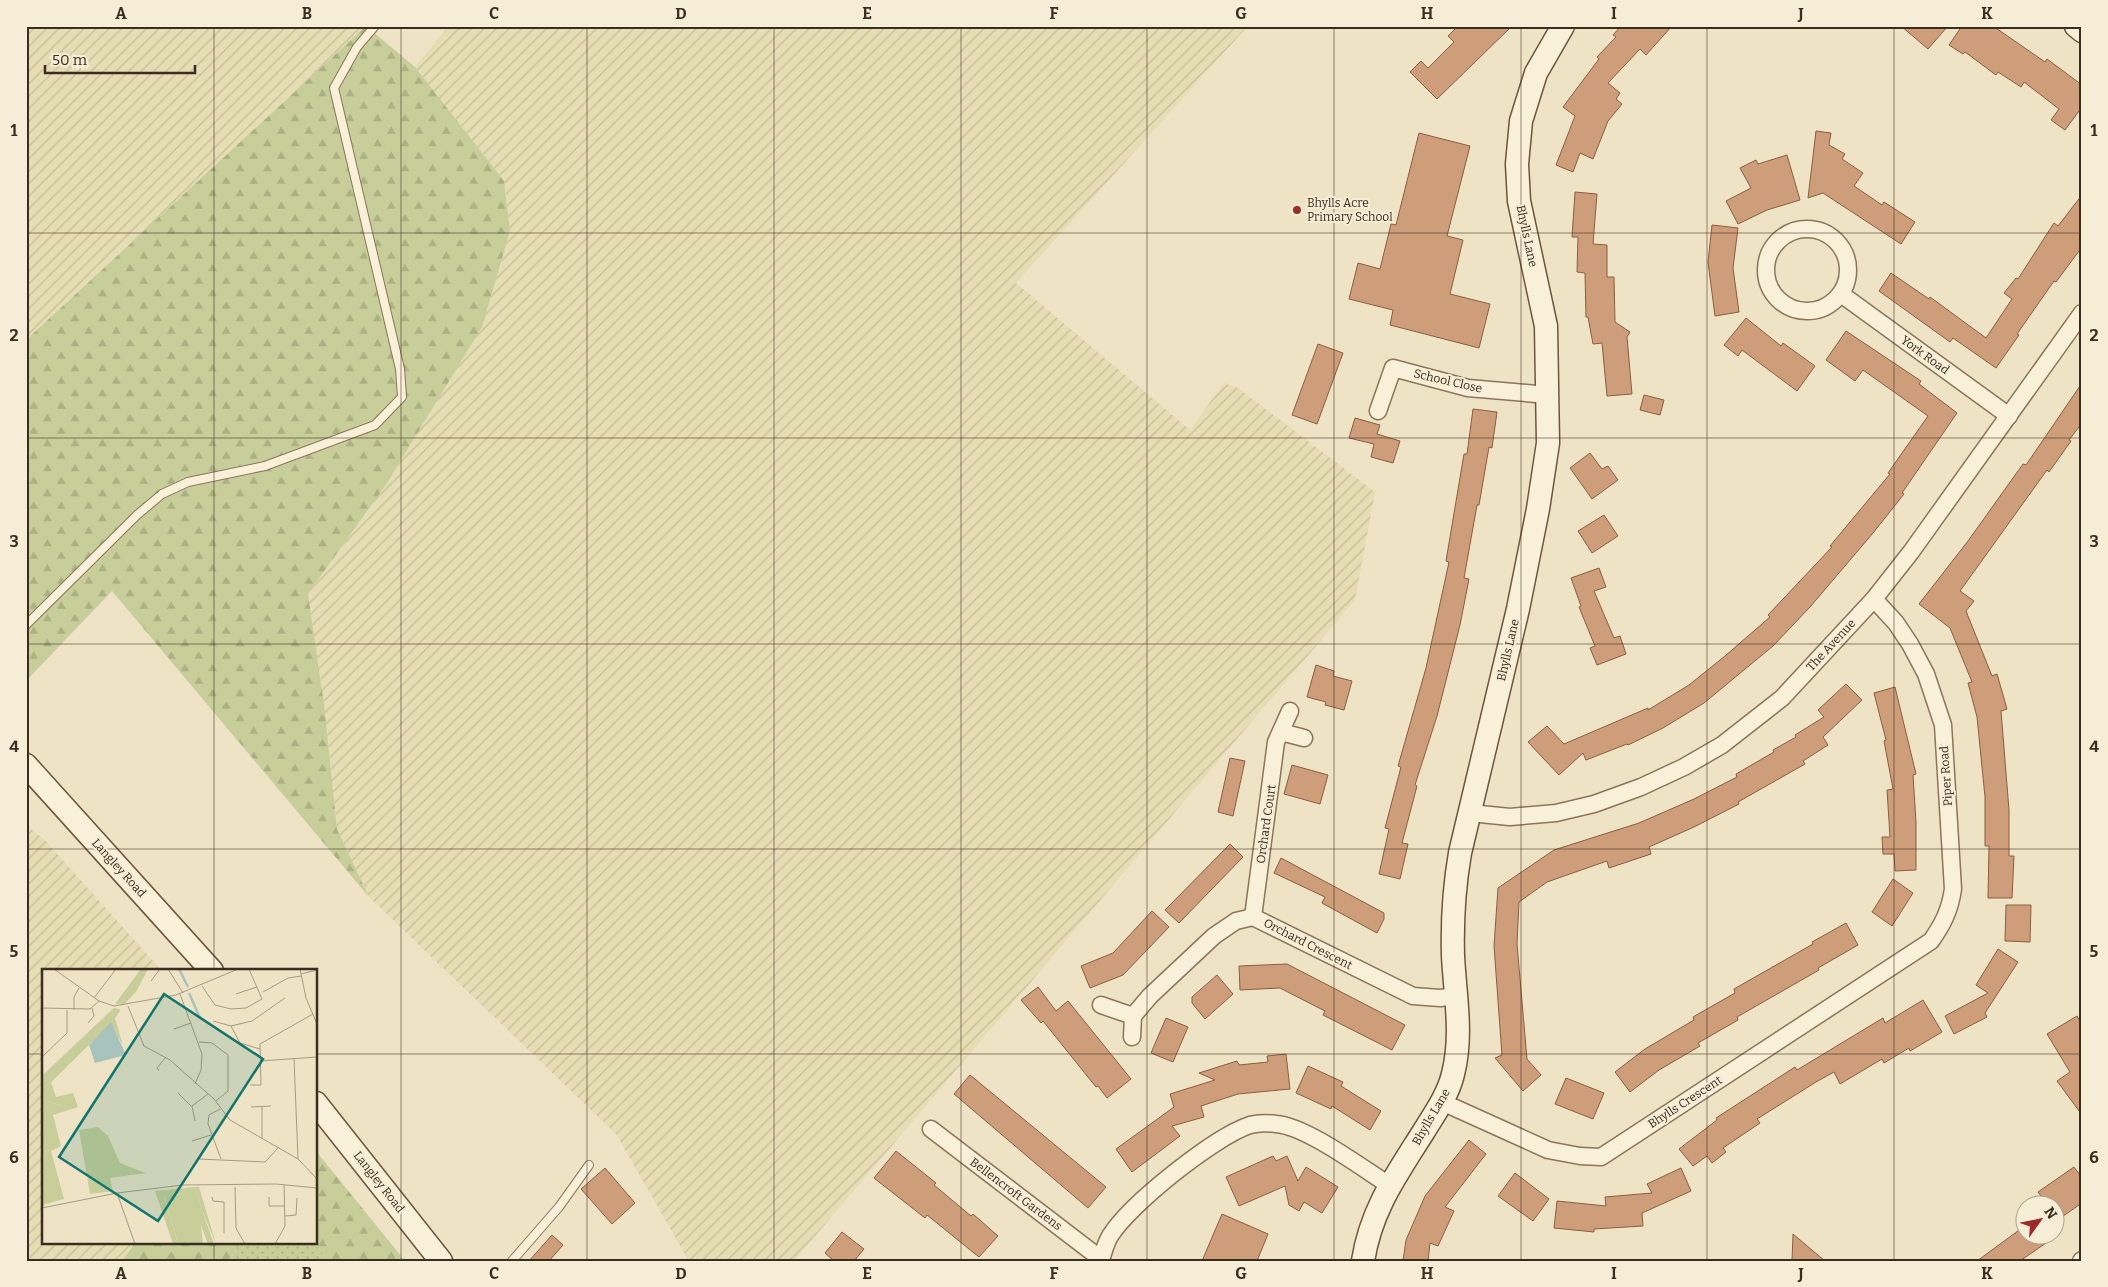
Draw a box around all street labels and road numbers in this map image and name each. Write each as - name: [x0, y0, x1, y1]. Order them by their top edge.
- street label: Bhylls Lane: [1514, 204, 1540, 268]
- street label: York Road: [1898, 333, 1952, 377]
- street label: School Close: [1412, 366, 1484, 396]
- street label: The Avenue: [1804, 616, 1858, 674]
- street label: Bhylls Lane: [1494, 618, 1522, 682]
- street label: Piper Road: [1937, 745, 1955, 807]
- street label: Orchard Court: [1254, 783, 1279, 864]
- street label: Langley Road: [89, 836, 149, 900]
- street label: Orchard Crescent: [1261, 916, 1355, 973]
- street label: Bhylls Crescent: [1645, 1073, 1725, 1131]
- street label: Bhylls Lane: [1409, 1086, 1453, 1148]
- street label: Langley Road: [351, 1149, 407, 1215]
- street label: Bellencroft Gardens: [967, 1155, 1065, 1233]

